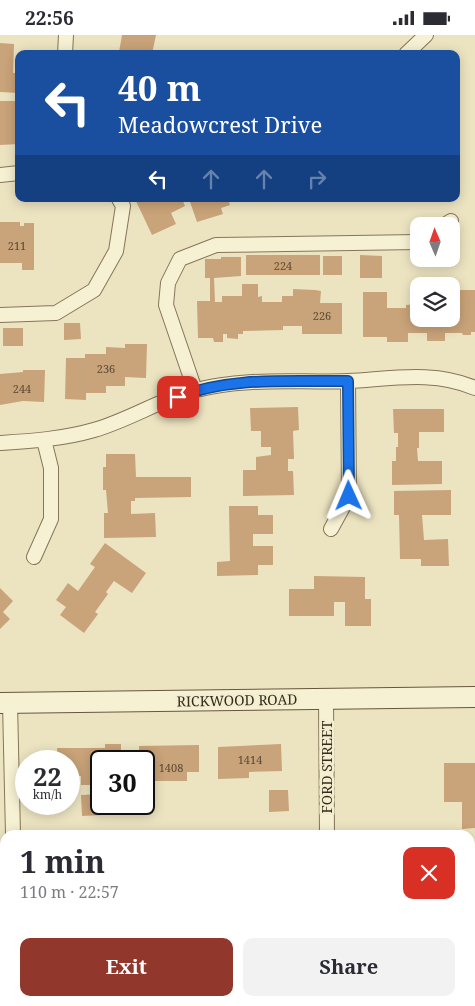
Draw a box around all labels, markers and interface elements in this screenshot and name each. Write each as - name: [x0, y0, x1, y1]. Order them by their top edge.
- text: 22:56: [25, 5, 74, 31]
- text: 40 m: [118, 64, 201, 111]
- icon: left: [35, 70, 100, 135]
- text: Meadowcrest Drive: [118, 109, 322, 139]
- icon: left: [144, 165, 172, 193]
- icon: ahead: [197, 165, 225, 193]
- icon: ahead: [250, 165, 278, 193]
- icon: right: [303, 165, 331, 193]
- north arrow: [410, 217, 460, 267]
- map controls: [410, 217, 460, 327]
- house number: 211: [8, 238, 26, 253]
- house number: 224: [274, 258, 292, 273]
- button: layers: [410, 277, 460, 327]
- house number: 226: [313, 308, 331, 323]
- house number: 236: [97, 361, 115, 376]
- pin: [157, 376, 199, 418]
- house number: 244: [13, 381, 31, 396]
- icon: arrive: [164, 383, 192, 411]
- position arrow: [322, 469, 374, 521]
- street label: RICKWOOD ROAD: [176, 689, 298, 711]
- street label: FORD STREET: [317, 720, 336, 813]
- speed limit sign: 30: [90, 750, 155, 815]
- house number: 1414: [238, 752, 262, 767]
- text: 22: [33, 759, 62, 793]
- house number: 1408: [159, 760, 183, 775]
- text: km/h: [33, 786, 62, 803]
- text: 1 min: [20, 841, 105, 882]
- button: close: [403, 847, 455, 899]
- text: 110 m · 22:57: [20, 881, 119, 903]
- button: Exit: [20, 938, 233, 996]
- button: Share: [243, 938, 455, 996]

